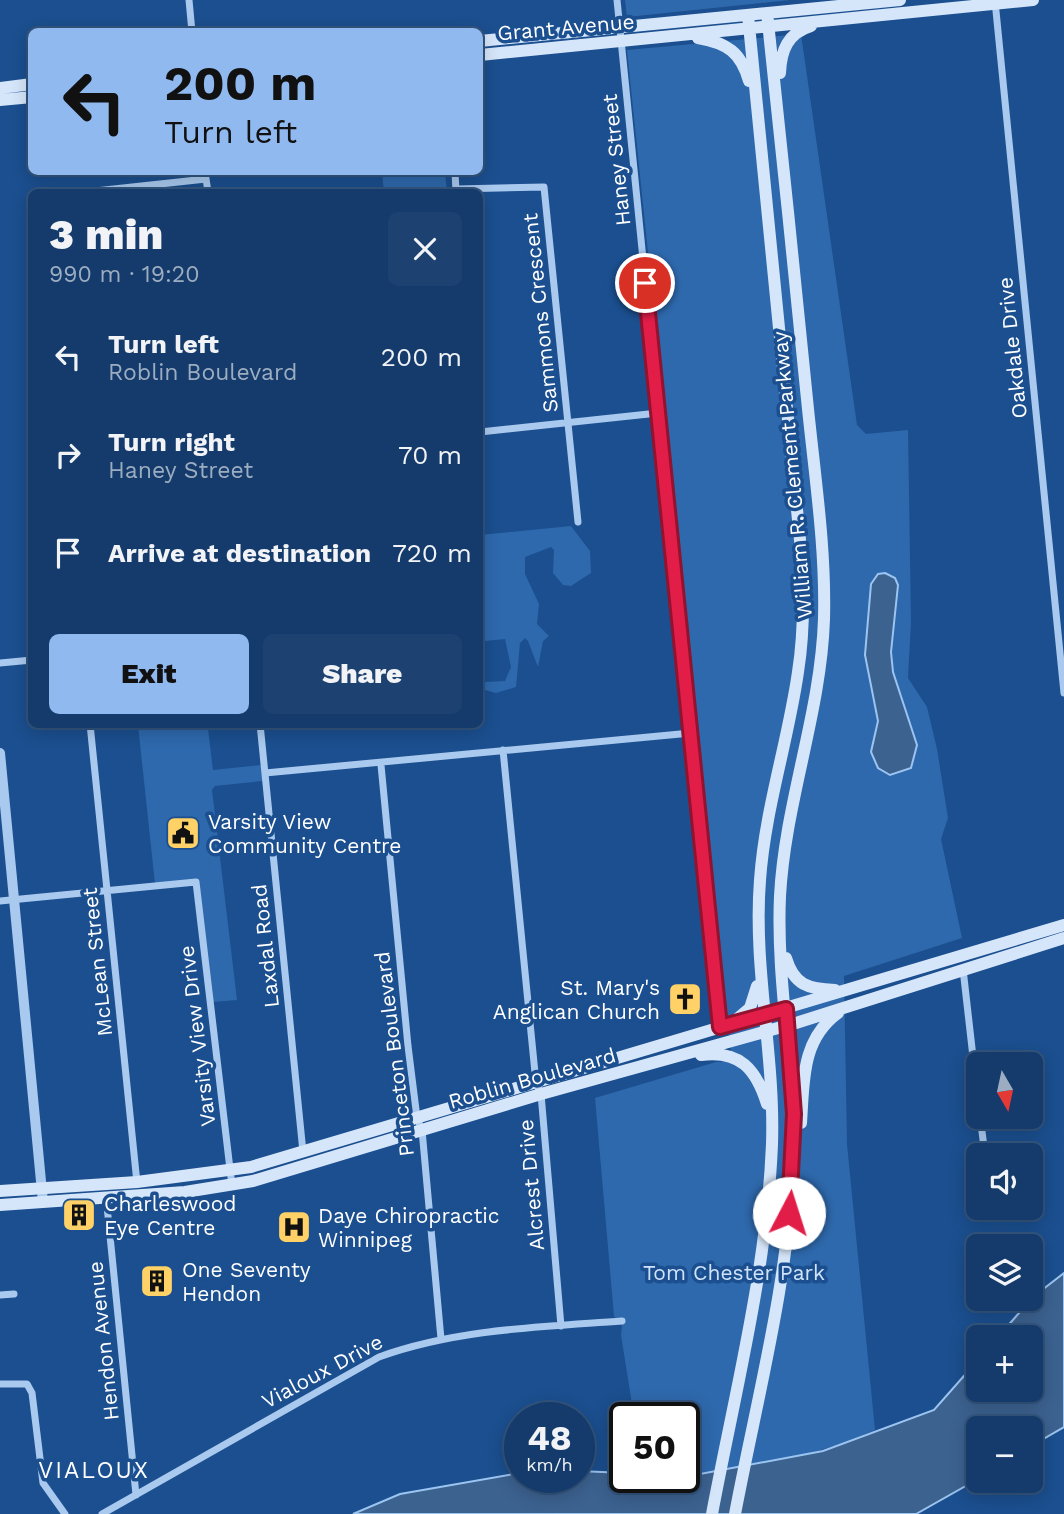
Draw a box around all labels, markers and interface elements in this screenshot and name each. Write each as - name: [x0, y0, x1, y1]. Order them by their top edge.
- street label: Grant Avenue: [496, 9, 636, 45]
- text: 200 m: [164, 54, 316, 112]
- icon: left: [49, 56, 140, 147]
- street label: Haney Street: [597, 93, 635, 227]
- text: Turn left: [164, 113, 297, 151]
- text: 3 min: [49, 210, 163, 259]
- button: close: [388, 212, 462, 286]
- street label: Sammons Crescent: [517, 212, 563, 414]
- pin: [615, 253, 675, 313]
- text: 990 m · 19:20: [49, 261, 200, 288]
- icon: arrive: [626, 264, 664, 302]
- street label: Oakdale Drive: [992, 276, 1032, 420]
- text: Turn left: [108, 329, 219, 359]
- street label: William R. Clement Parkway: [767, 330, 817, 620]
- icon: left: [49, 338, 87, 376]
- text: 200 m: [381, 342, 462, 372]
- text: Roblin Boulevard: [108, 359, 297, 386]
- text: Turn right: [108, 427, 235, 457]
- icon: right: [49, 436, 87, 474]
- text: 70 m: [398, 440, 462, 470]
- text: Haney Street: [108, 457, 253, 484]
- icon: arrive: [49, 534, 87, 572]
- text: Arrive at destination: [108, 538, 371, 568]
- text: 720 m: [392, 538, 472, 568]
- button: Exit: [49, 634, 249, 714]
- button: Share: [263, 634, 462, 714]
- place label: Varsity View Community Centre: [208, 809, 401, 858]
- public building icon: Varsity View Community Centre: [164, 814, 202, 852]
- street label: Laxdal Road: [246, 883, 284, 1009]
- street label: McLean Street: [77, 886, 117, 1037]
- street label: Varsity View Drive: [173, 944, 221, 1128]
- street label: Princeton Boulevard: [369, 950, 419, 1158]
- place label: St. Mary's Anglican Church: [493, 975, 660, 1024]
- church icon: St. Mary's Anglican Church: [666, 980, 704, 1018]
- street label: Roblin Boulevard: [445, 1042, 619, 1114]
- north arrow: [966, 1052, 1043, 1129]
- map controls: [966, 1052, 1043, 1493]
- street label: Alcrest Drive: [513, 1118, 549, 1252]
- button: sound: [966, 1143, 1043, 1220]
- position arrow: [752, 1176, 826, 1250]
- place label: Charleswood Eye Centre: [104, 1191, 236, 1240]
- building icon: Charleswood Eye Centre: [60, 1196, 98, 1234]
- place label: Daye Chiropractic Winnipeg: [318, 1203, 500, 1252]
- hospital icon: Daye Chiropractic Winnipeg: [275, 1208, 313, 1246]
- button: layers: [966, 1234, 1043, 1311]
- place label: One Seventy Hendon: [182, 1257, 311, 1306]
- street label: Hendon Avenue: [82, 1260, 124, 1422]
- park label: Tom Chester Park: [643, 1260, 825, 1285]
- building icon: One Seventy Hendon: [138, 1262, 176, 1300]
- button: +: [966, 1325, 1043, 1402]
- street label: Vialoux Drive: [257, 1329, 387, 1413]
- speed limit sign: 50: [609, 1402, 700, 1493]
- button: −: [966, 1416, 1043, 1493]
- text: 48: [527, 1417, 572, 1459]
- text: km/h: [526, 1454, 573, 1475]
- district label: VIALOUX: [38, 1457, 150, 1484]

